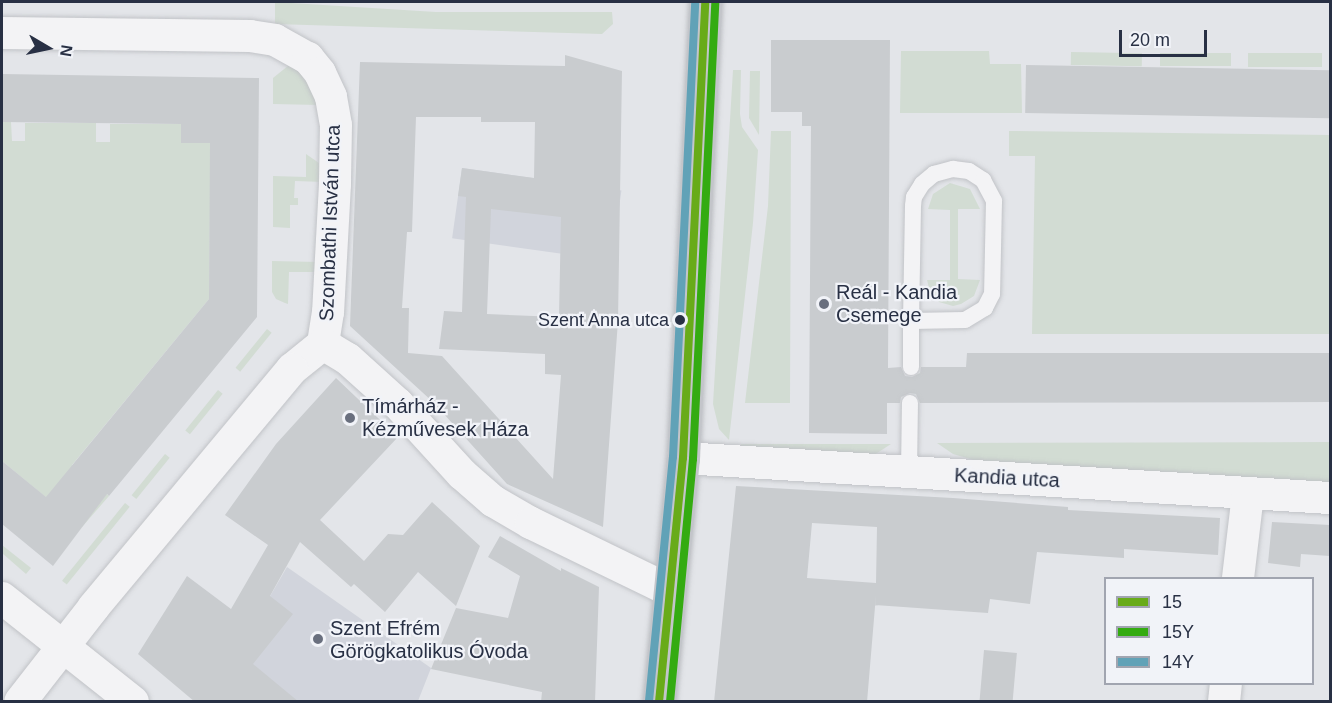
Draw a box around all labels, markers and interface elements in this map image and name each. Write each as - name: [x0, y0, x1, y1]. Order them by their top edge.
- north arrow: [18, 18, 78, 78]
- scale bar: [1122, 18, 1210, 56]
- text: 20 m: [1130, 30, 1170, 50]
- text: N: [57, 44, 76, 58]
- street label: Szombathi István utca: [315, 124, 345, 322]
- place label: Reál - Kandia Csemege: [836, 280, 957, 327]
- marker: Reál - Kandia Csemege: [817, 297, 831, 311]
- place label: Szent Anna utca: [537, 309, 669, 331]
- marker: Szent Anna utca: [674, 314, 686, 326]
- place label: Tímárház - Kézművesek Háza: [362, 394, 529, 441]
- marker: Tímárház - Kézművesek Háza: [343, 411, 357, 425]
- street label: Kandia utca: [954, 463, 1060, 493]
- legend: [1104, 577, 1314, 685]
- text: 15: [1162, 592, 1182, 612]
- place label: Szent Efrém Görögkatolikus Óvoda: [330, 616, 528, 663]
- text: 15Y: [1162, 622, 1194, 642]
- marker: Szent Efrém Görögkatolikus Óvoda: [311, 632, 325, 646]
- text: 14Y: [1162, 652, 1194, 672]

